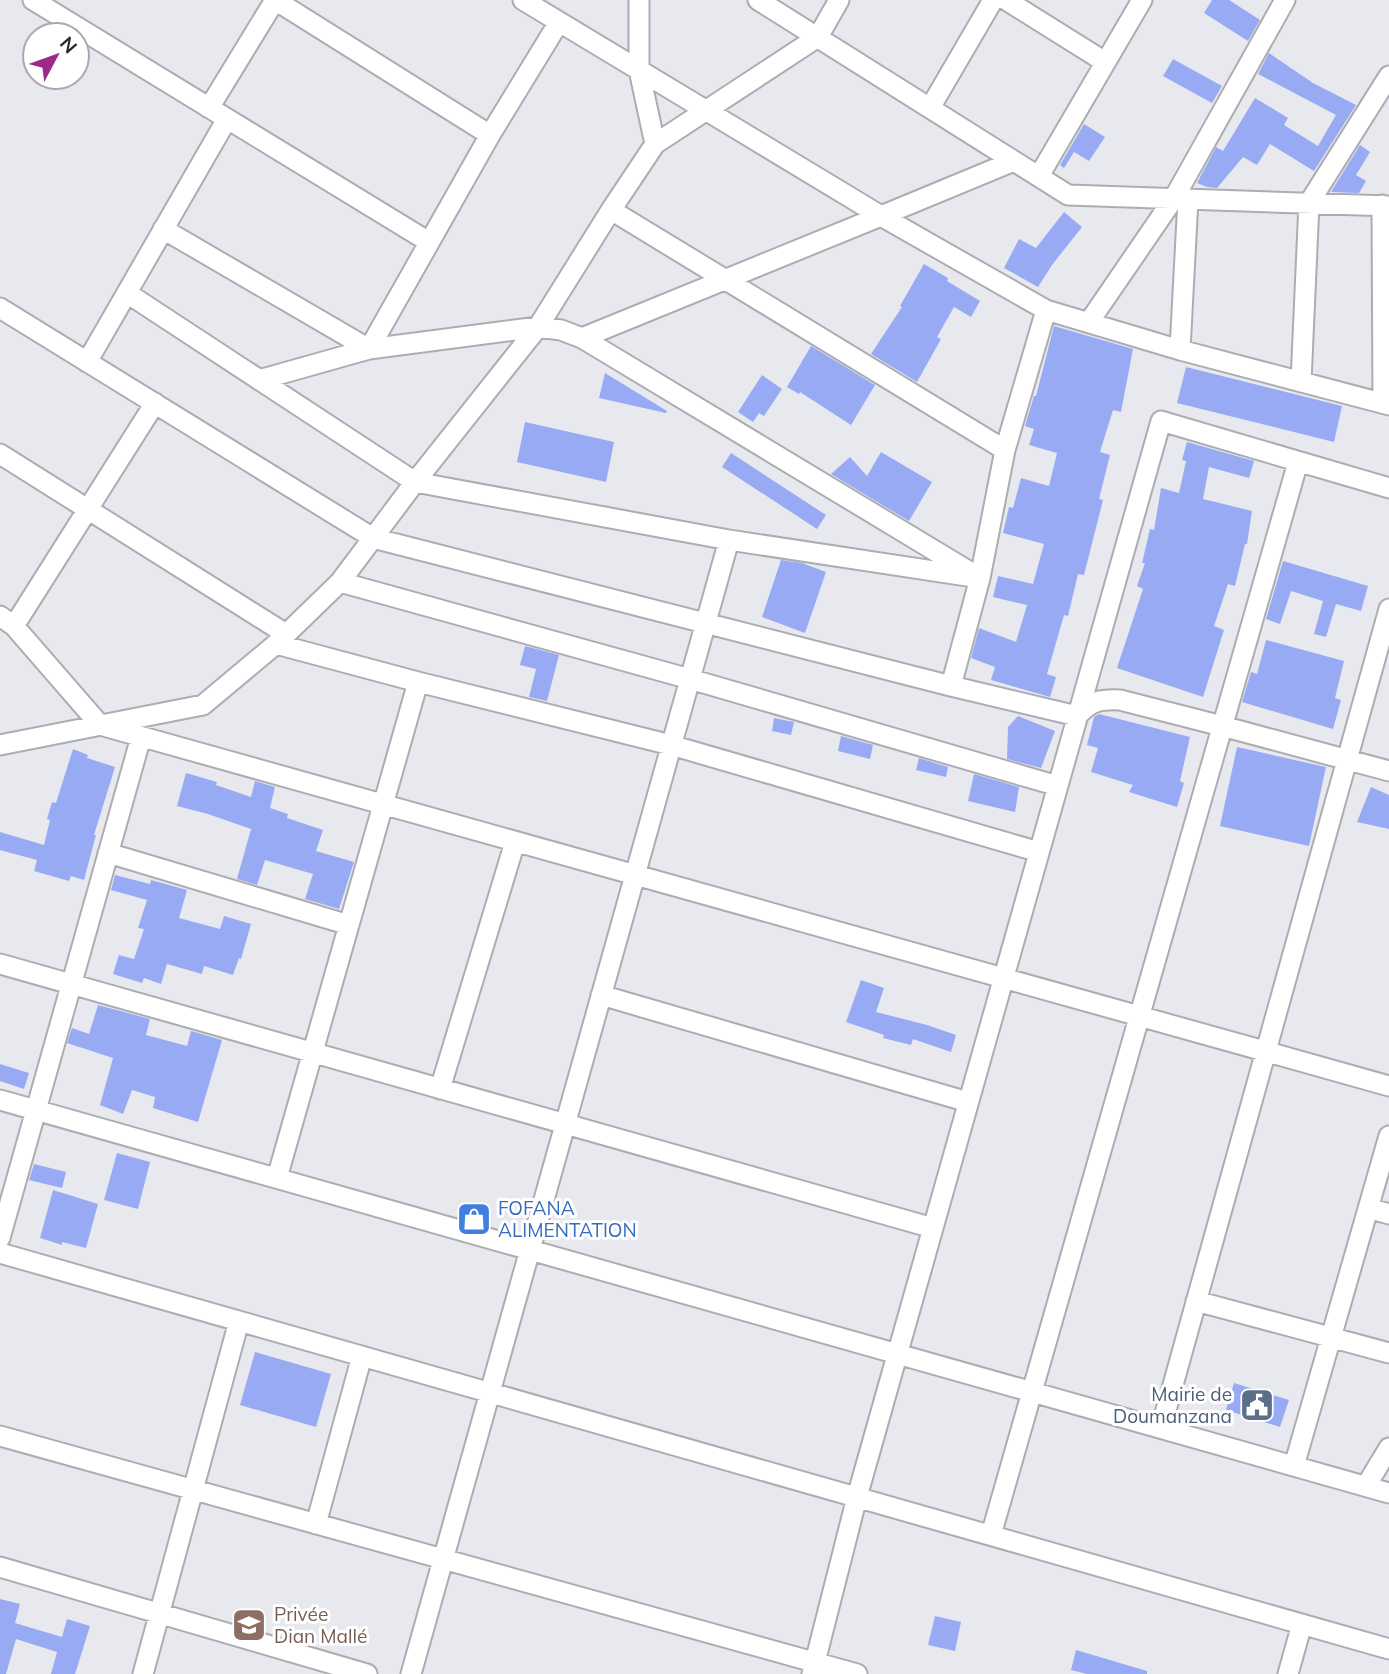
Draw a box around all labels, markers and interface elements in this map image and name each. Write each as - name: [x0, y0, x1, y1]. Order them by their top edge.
- north arrow: [21, 21, 91, 91]
- text: N: [55, 32, 83, 58]
- place label: FOFANA ALIMENTATION: [498, 1196, 637, 1242]
- shop icon: FOFANA ALIMENTATION: [455, 1200, 493, 1238]
- place label: Mairie de Doumanzana: [1113, 1382, 1232, 1428]
- public building icon: Mairie de Doumanzana: [1238, 1386, 1276, 1424]
- place label: Privée Dian Mallé: [274, 1602, 367, 1648]
- school or university icon: Privée Dian Mallé: [230, 1606, 268, 1644]

